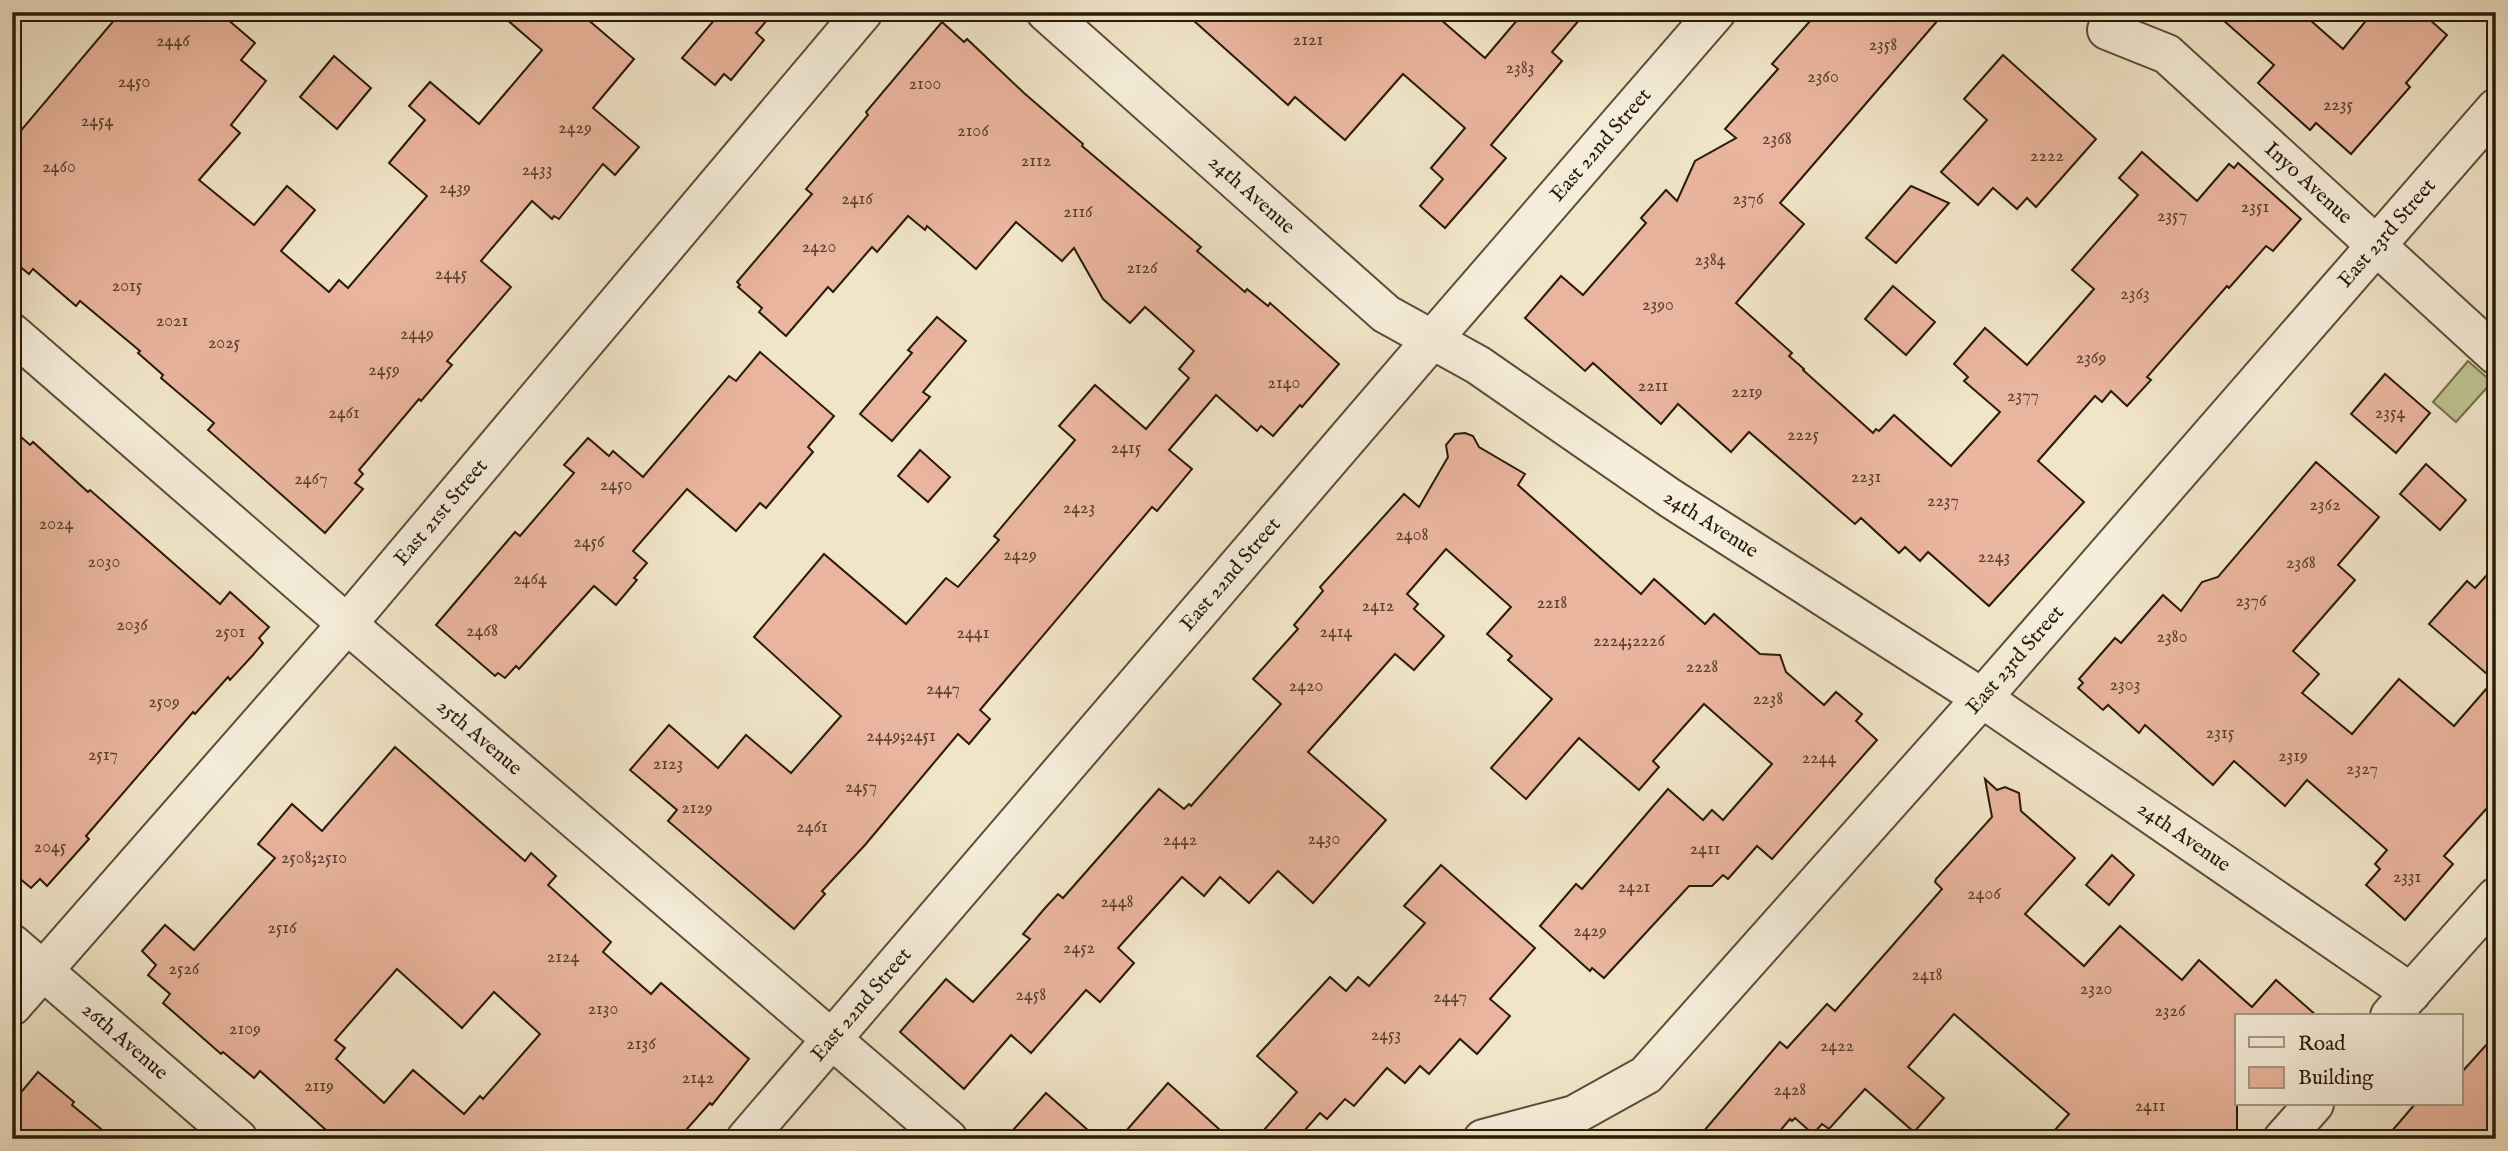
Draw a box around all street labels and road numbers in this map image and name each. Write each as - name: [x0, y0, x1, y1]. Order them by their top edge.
- street label: East 22nd Street: [1544, 83, 1657, 207]
- street label: Inyo Avenue: [2258, 136, 2358, 231]
- street label: 24th Avenue: [1202, 149, 1301, 241]
- street label: East 23rd Street: [2332, 173, 2442, 293]
- street label: East 21st Street: [388, 453, 494, 572]
- street label: 24th Avenue: [1658, 484, 1764, 565]
- street label: East 22nd Street: [1174, 512, 1287, 637]
- street label: East 23rd Street: [1960, 600, 2070, 720]
- street label: 25th Avenue: [431, 693, 528, 782]
- street label: 24th Avenue: [2132, 795, 2236, 879]
- street label: East 22nd Street: [805, 942, 918, 1067]
- street label: 26th Avenue: [76, 997, 174, 1086]

